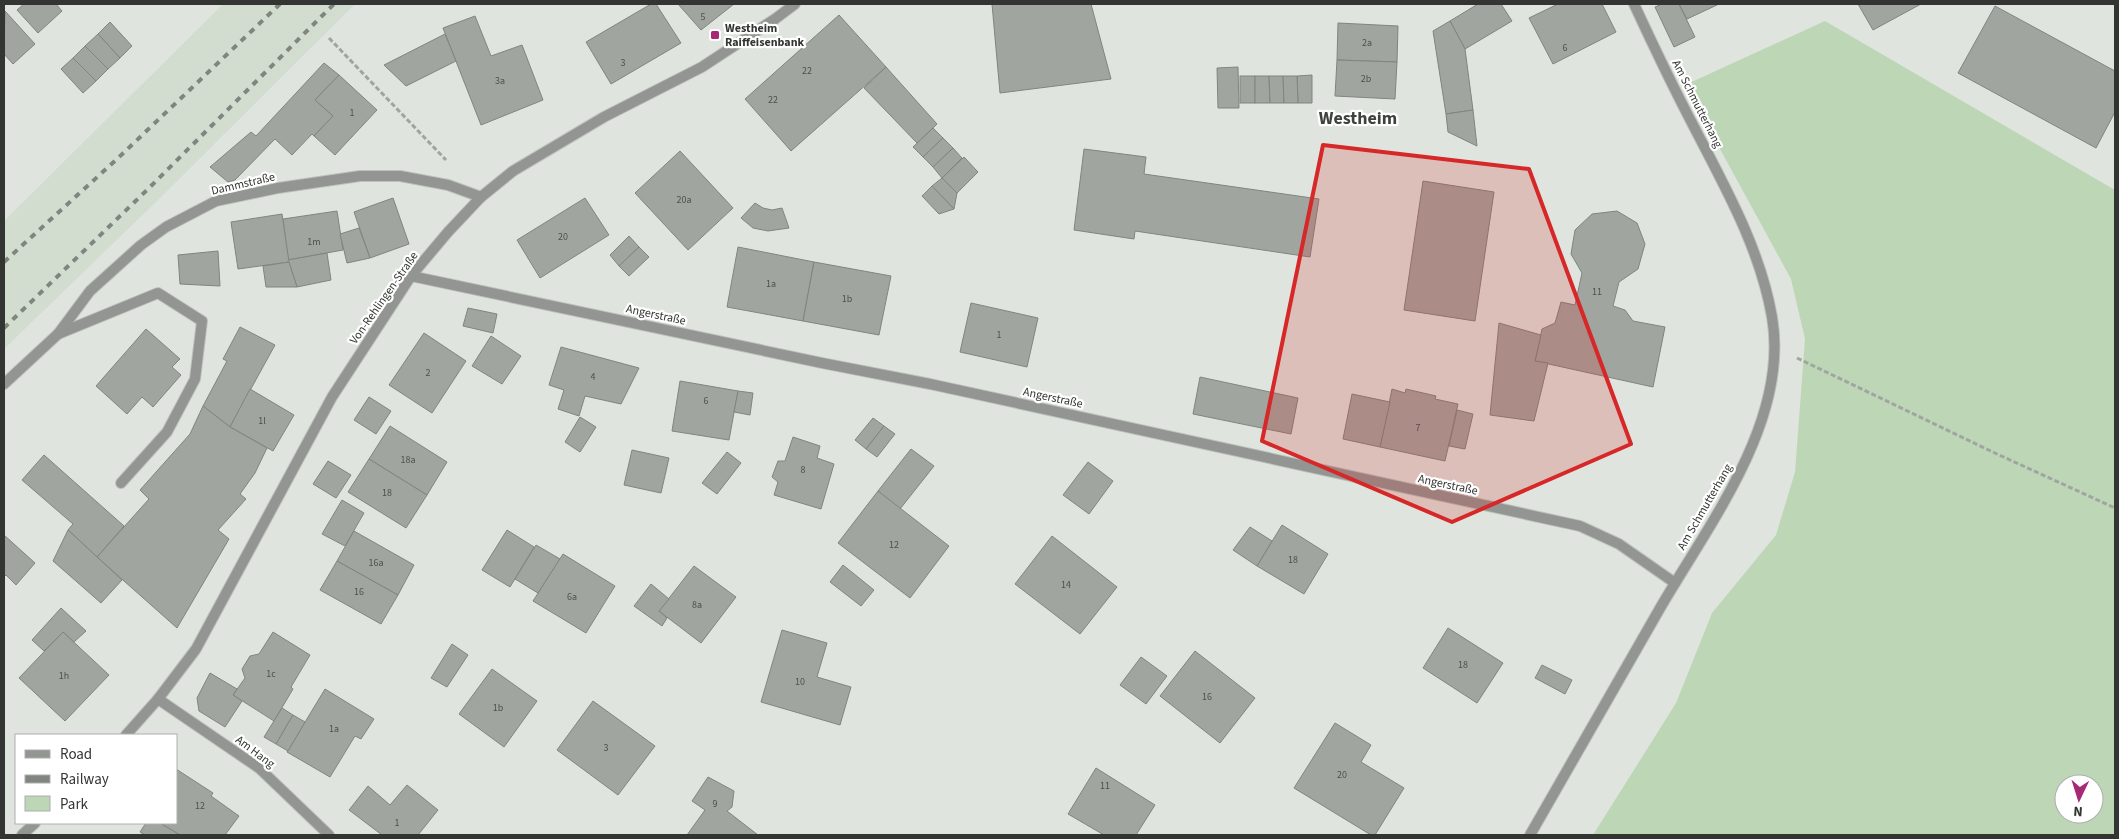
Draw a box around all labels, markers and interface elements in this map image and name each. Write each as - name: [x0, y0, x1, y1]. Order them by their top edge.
- house number: 5: [701, 10, 706, 24]
- place label: Westheim Raiffeisenbank: [725, 20, 805, 51]
- marker: Westheim Raiffeisenbank: [709, 29, 721, 41]
- house number: 2a: [1362, 36, 1372, 50]
- house number: 6: [1563, 41, 1568, 55]
- house number: 3: [621, 56, 626, 70]
- street label: Am Schmutterhang: [1667, 57, 1727, 151]
- house number: 22: [802, 64, 812, 78]
- house number: 2b: [1361, 72, 1372, 86]
- house number: 3a: [495, 74, 505, 88]
- house number: 22: [768, 93, 778, 107]
- house number: 1: [350, 106, 355, 120]
- district label: Westheim: [1319, 106, 1397, 131]
- street label: Dammstraße: [209, 168, 277, 200]
- house number: 20a: [677, 193, 691, 207]
- house number: 20: [558, 230, 568, 244]
- house number: 1m: [307, 235, 321, 249]
- street label: Von-Rehlingen-Straße: [346, 248, 422, 348]
- house number: 1a: [766, 277, 776, 291]
- house number: 11: [1592, 285, 1602, 299]
- house number: 1b: [842, 292, 853, 306]
- street label: Angerstraße: [625, 300, 687, 330]
- house number: 1: [997, 328, 1002, 342]
- house number: 2: [426, 366, 431, 380]
- house number: 4: [591, 370, 596, 384]
- street label: Angerstraße: [1022, 383, 1084, 413]
- house number: 6: [704, 394, 709, 408]
- house number: 1l: [258, 414, 266, 428]
- house number: 7: [1416, 421, 1421, 435]
- house number: 18a: [401, 453, 415, 467]
- street label: Am Schmutterhang: [1673, 461, 1737, 553]
- house number: 8: [801, 463, 806, 477]
- street label: Angerstraße: [1417, 470, 1479, 500]
- house number: 18: [382, 486, 392, 500]
- house number: 12: [889, 538, 899, 552]
- house number: 18: [1288, 553, 1298, 567]
- house number: 16a: [369, 556, 383, 570]
- house number: 14: [1061, 578, 1071, 592]
- house number: 16: [354, 585, 364, 599]
- house number: 6a: [567, 590, 577, 604]
- house number: 8a: [692, 598, 702, 612]
- house number: 18: [1458, 658, 1468, 672]
- house number: 1c: [266, 667, 276, 681]
- house number: 1h: [59, 669, 69, 683]
- house number: 10: [795, 675, 805, 689]
- house number: 16: [1202, 690, 1212, 704]
- house number: 1b: [493, 701, 504, 715]
- house number: 1a: [329, 722, 339, 736]
- street label: Am Hang: [232, 732, 278, 772]
- legend: [15, 734, 178, 824]
- house number: 3: [604, 741, 609, 755]
- text: Road: [60, 744, 92, 765]
- house number: 20: [1337, 768, 1347, 782]
- text: Railway: [60, 769, 109, 790]
- north arrow: [2054, 774, 2104, 824]
- house number: 11: [1100, 779, 1110, 793]
- text: Park: [60, 794, 89, 815]
- house number: 9: [713, 797, 718, 811]
- house number: 12: [195, 799, 205, 813]
- text: N: [2073, 801, 2084, 821]
- house number: 1: [395, 816, 400, 830]

